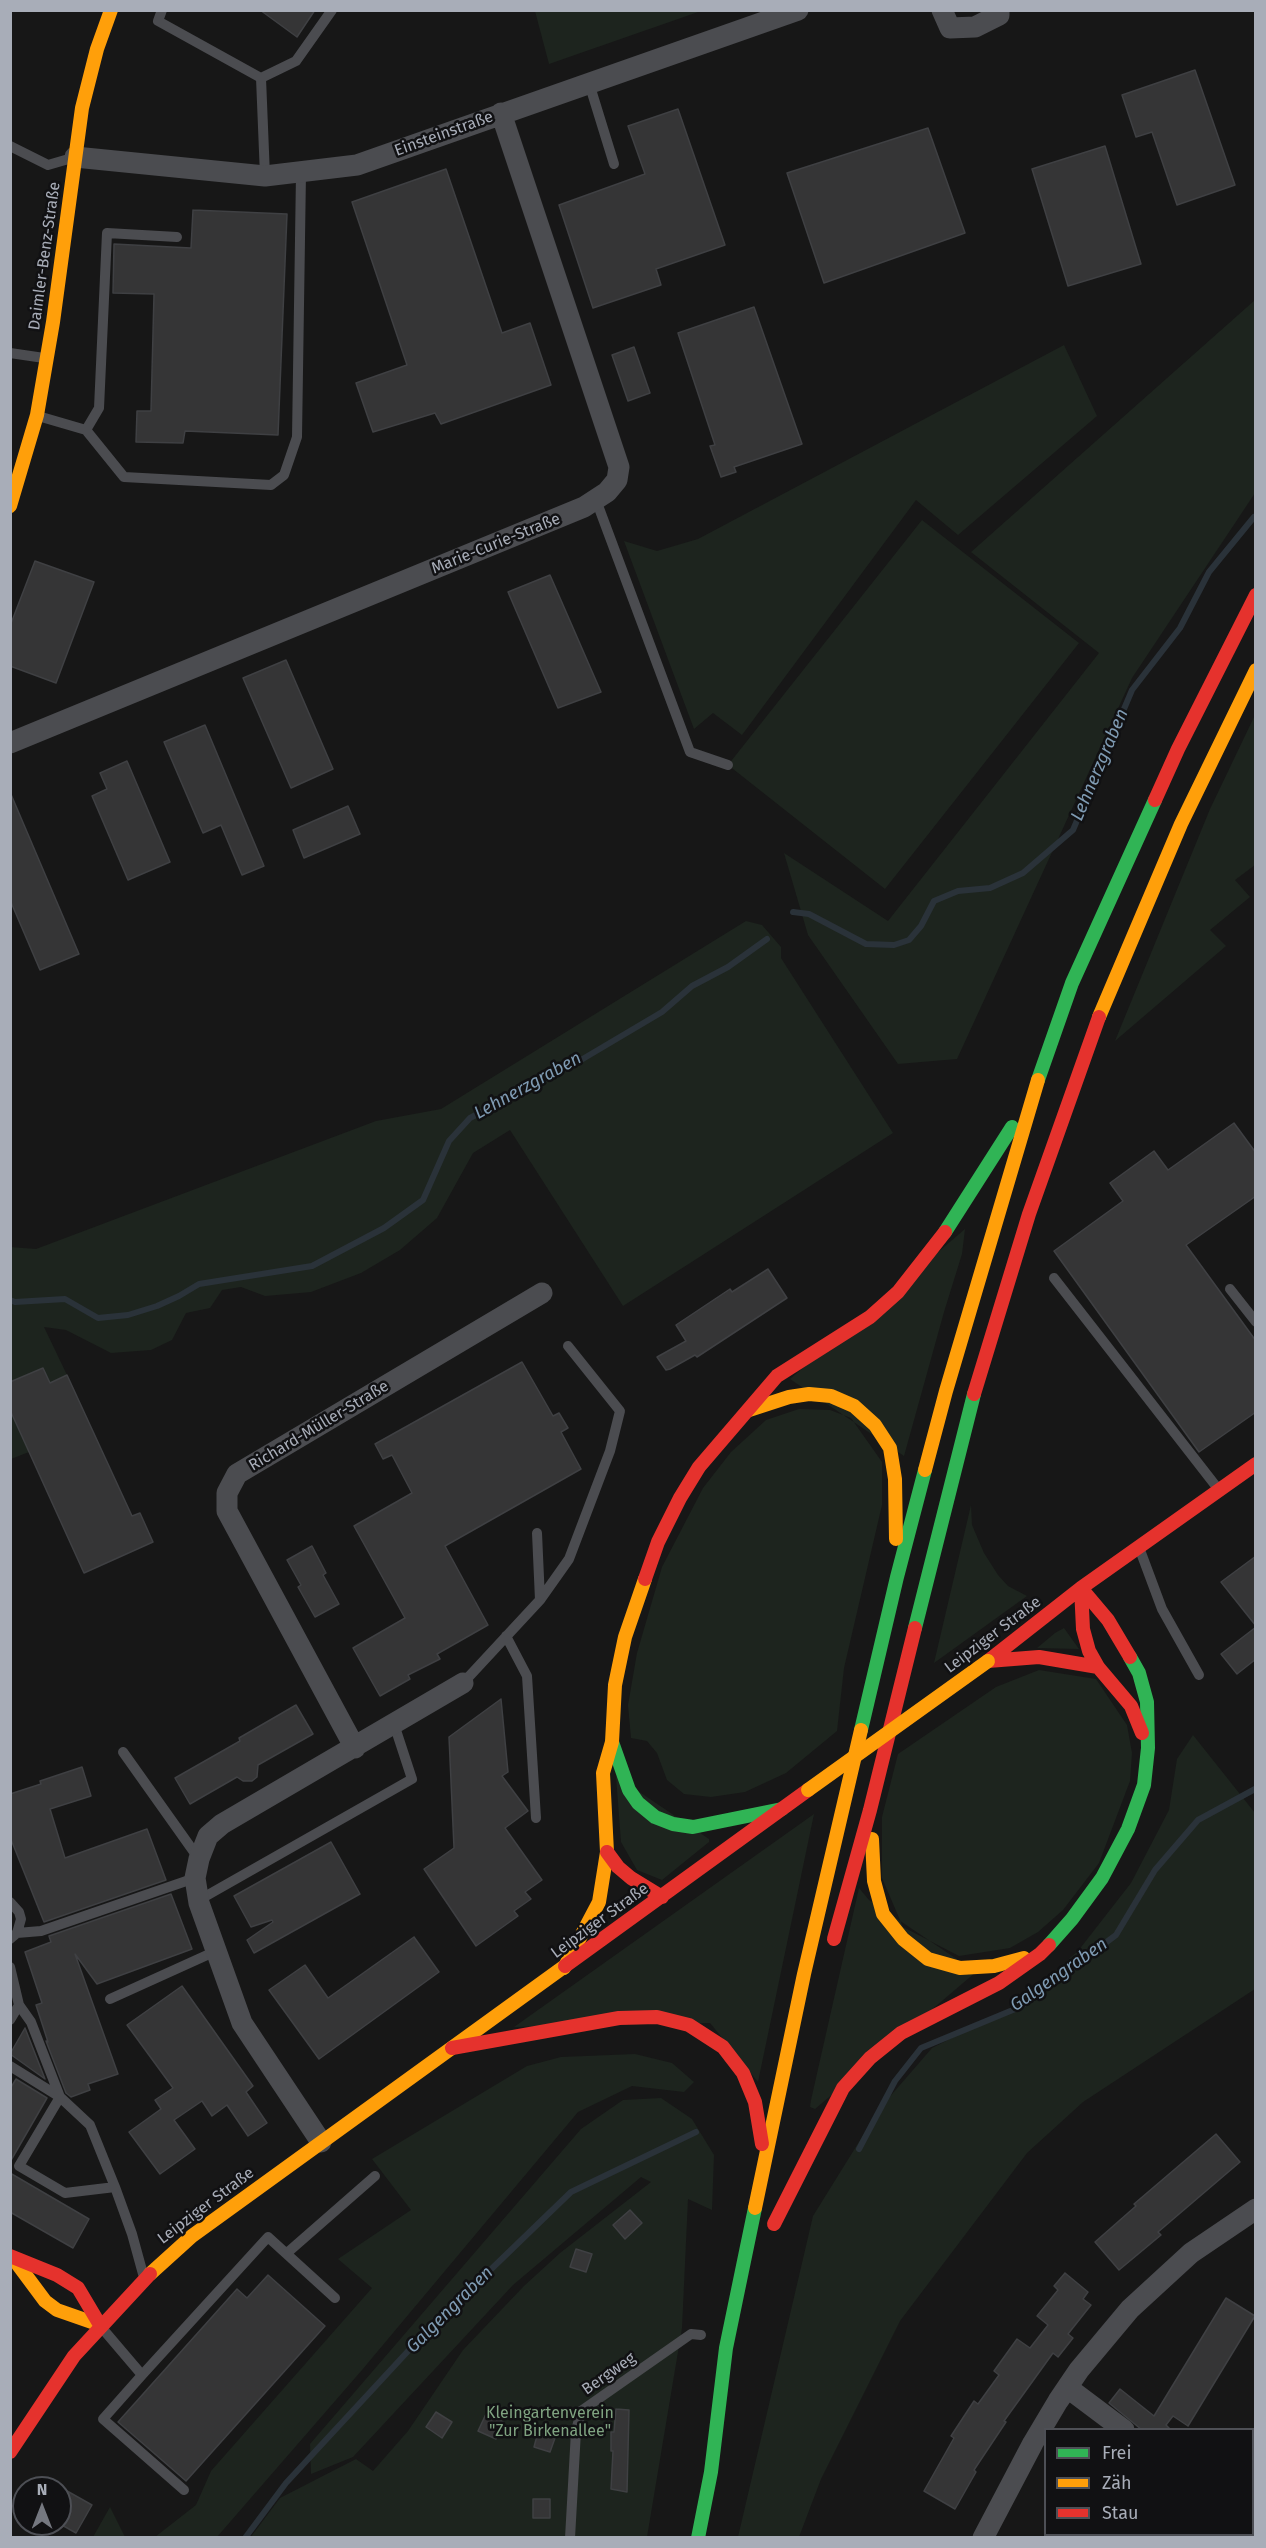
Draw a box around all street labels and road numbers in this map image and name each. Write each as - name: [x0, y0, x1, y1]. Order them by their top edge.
- street label: Einsteinstraße: [392, 107, 496, 161]
- street label: Daimler-Benz-Straße: [25, 181, 65, 331]
- street label: Marie-Curie-Straße: [429, 509, 563, 579]
- street label: Richard-Müller-Straße: [246, 1377, 392, 1475]
- street label: Leipziger Straße: [941, 1592, 1045, 1678]
- street label: Leipziger Straße: [547, 1879, 653, 1963]
- street label: Leipziger Straße: [154, 2163, 258, 2249]
- street label: Bergweg: [578, 2349, 640, 2399]

